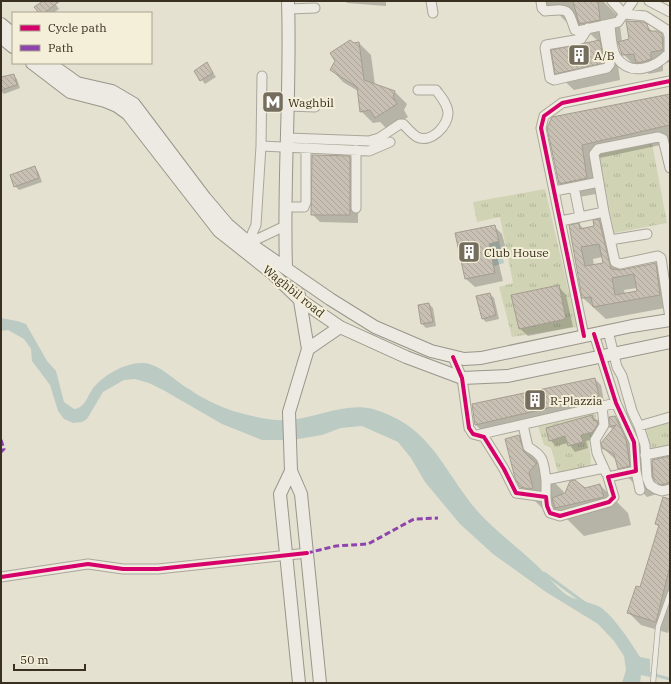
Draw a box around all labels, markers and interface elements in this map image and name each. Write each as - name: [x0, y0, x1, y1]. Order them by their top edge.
- legend: [12, 12, 152, 64]
- text: Cycle path: [48, 20, 107, 35]
- text: Path: [48, 40, 74, 55]
- building icon: A/B: [566, 42, 592, 68]
- place label: A/B: [594, 48, 615, 63]
- metro station icon: Waghbil: [260, 89, 286, 115]
- place label: Waghbil: [288, 95, 334, 110]
- building icon: Club House: [456, 239, 482, 265]
- place label: Club House: [484, 245, 549, 260]
- street label: Waghbil road: [260, 262, 328, 320]
- building icon: R-Plazzia: [522, 387, 548, 413]
- place label: R-Plazzia: [550, 393, 603, 408]
- scale bar: [14, 646, 85, 672]
- text: 50 m: [20, 652, 49, 667]

